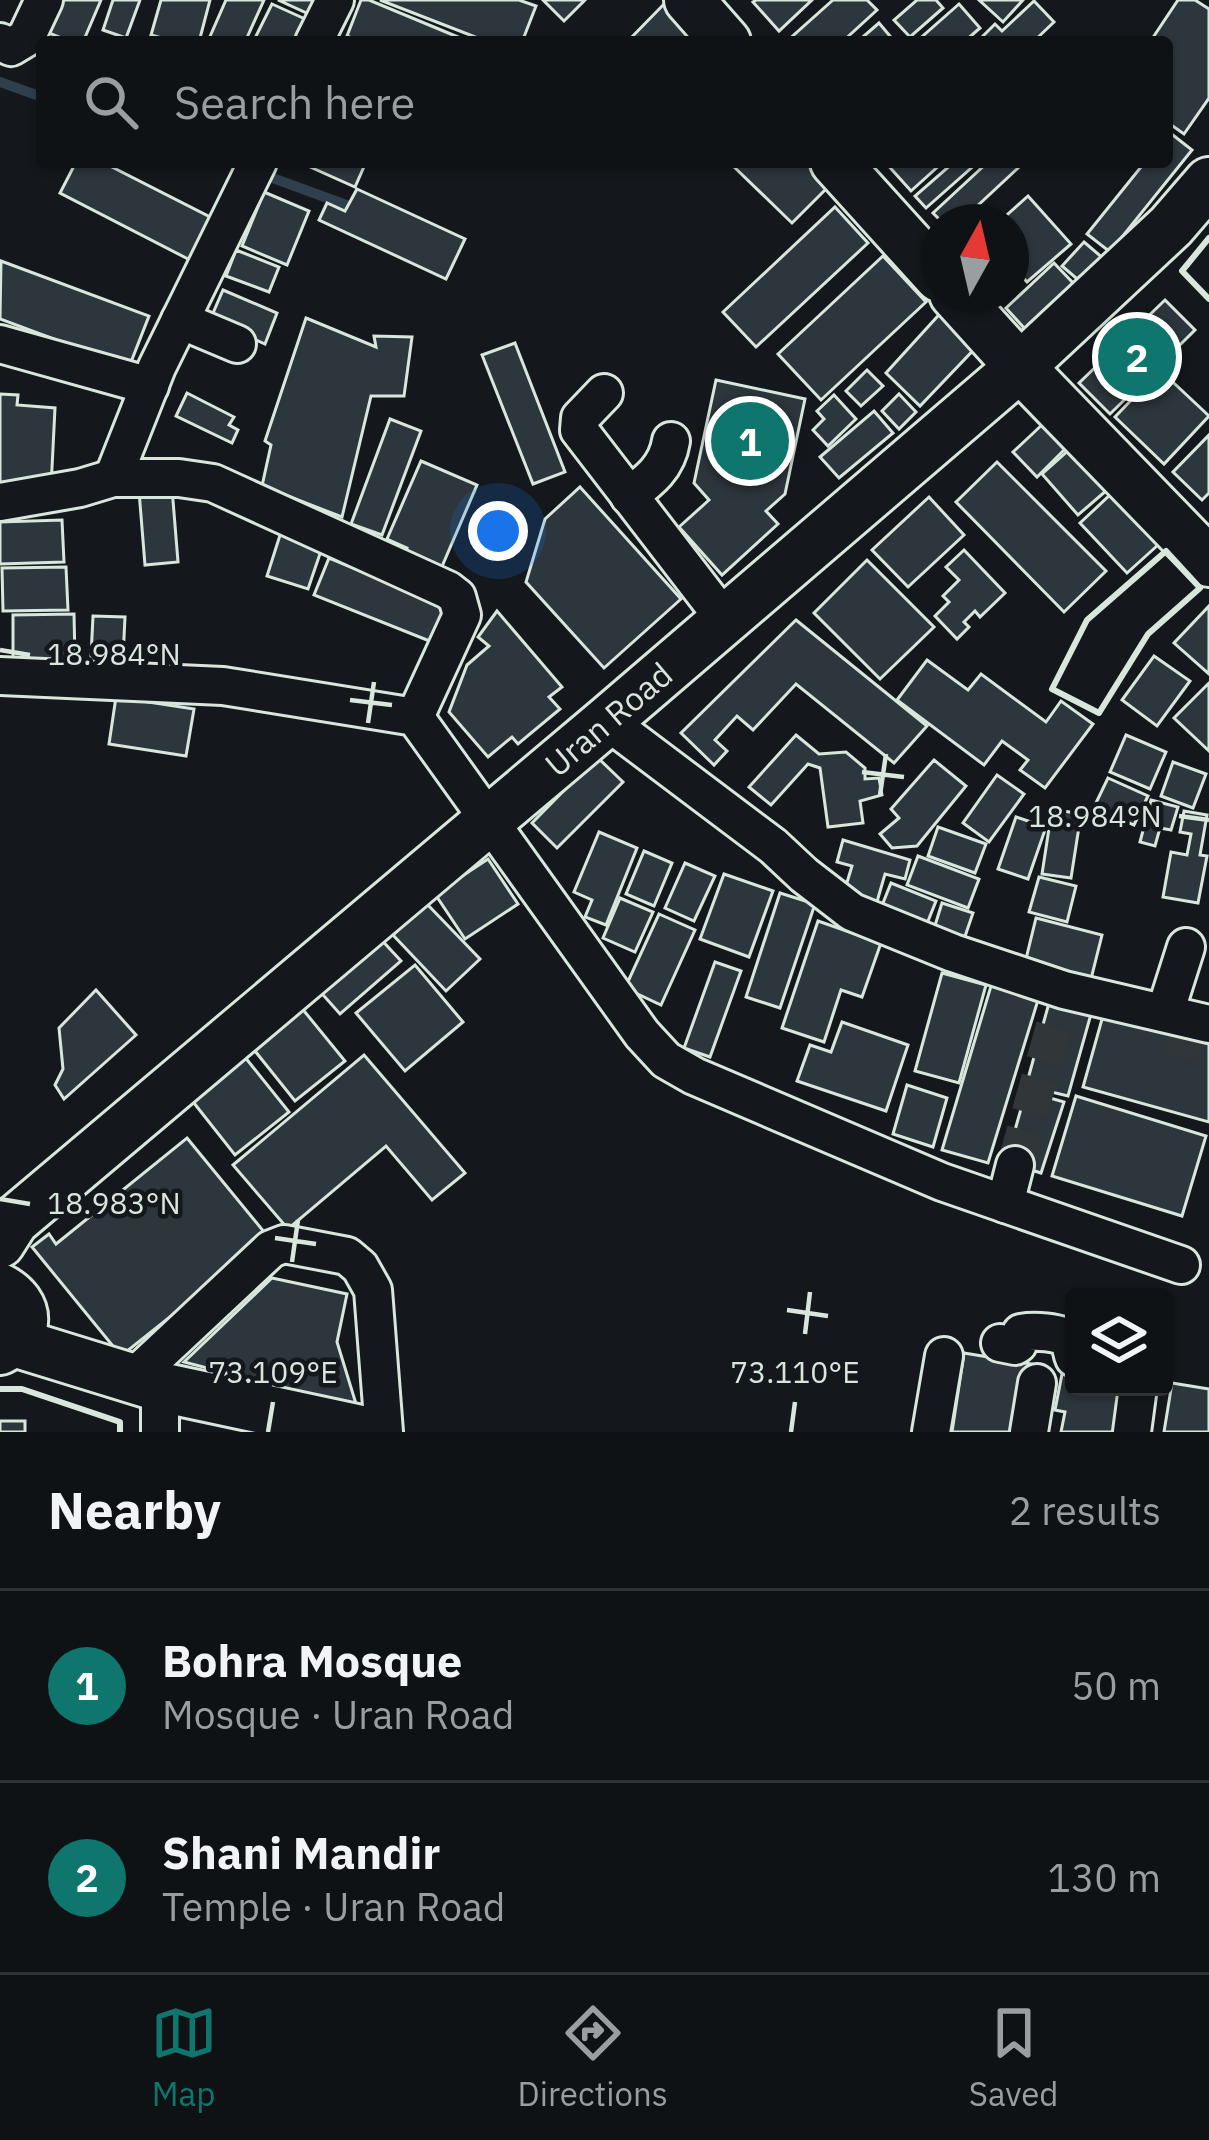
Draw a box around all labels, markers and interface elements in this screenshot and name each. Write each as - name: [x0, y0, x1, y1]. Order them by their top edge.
- search box: [36, 36, 1173, 168]
- icon: search: [78, 69, 144, 135]
- text: Search here: [174, 73, 415, 131]
- north arrow: [921, 204, 1029, 312]
- pin: 2: [1098, 312, 1176, 402]
- pin: 1: [711, 396, 789, 486]
- your location: [468, 501, 528, 561]
- text: 18.984°N: [47, 634, 181, 673]
- street label: Uran Road: [536, 653, 681, 785]
- text: 18.984°N: [1028, 796, 1162, 835]
- text: 18.983°N: [47, 1183, 181, 1222]
- map controls: [1065, 1288, 1173, 1396]
- button: layers: [1065, 1288, 1173, 1396]
- text: 73.109°E: [208, 1352, 338, 1391]
- text: 73.110°E: [730, 1352, 860, 1391]
- text: Nearby: [48, 1477, 221, 1543]
- text: 2 results: [1009, 1485, 1161, 1536]
- text: Bohra Mosque: [162, 1631, 462, 1689]
- text: 1: [75, 1660, 99, 1711]
- text: 50 m: [1071, 1660, 1161, 1711]
- text: Mosque · Uran Road: [162, 1689, 514, 1740]
- text: Shani Mandir: [162, 1823, 441, 1881]
- text: 2: [75, 1852, 99, 1903]
- text: 130 m: [1048, 1852, 1161, 1903]
- text: Temple · Uran Road: [162, 1881, 505, 1932]
- tab: Map: [151, 2000, 217, 2115]
- tab: Directions: [518, 2000, 668, 2115]
- tab: Saved: [969, 2000, 1058, 2115]

